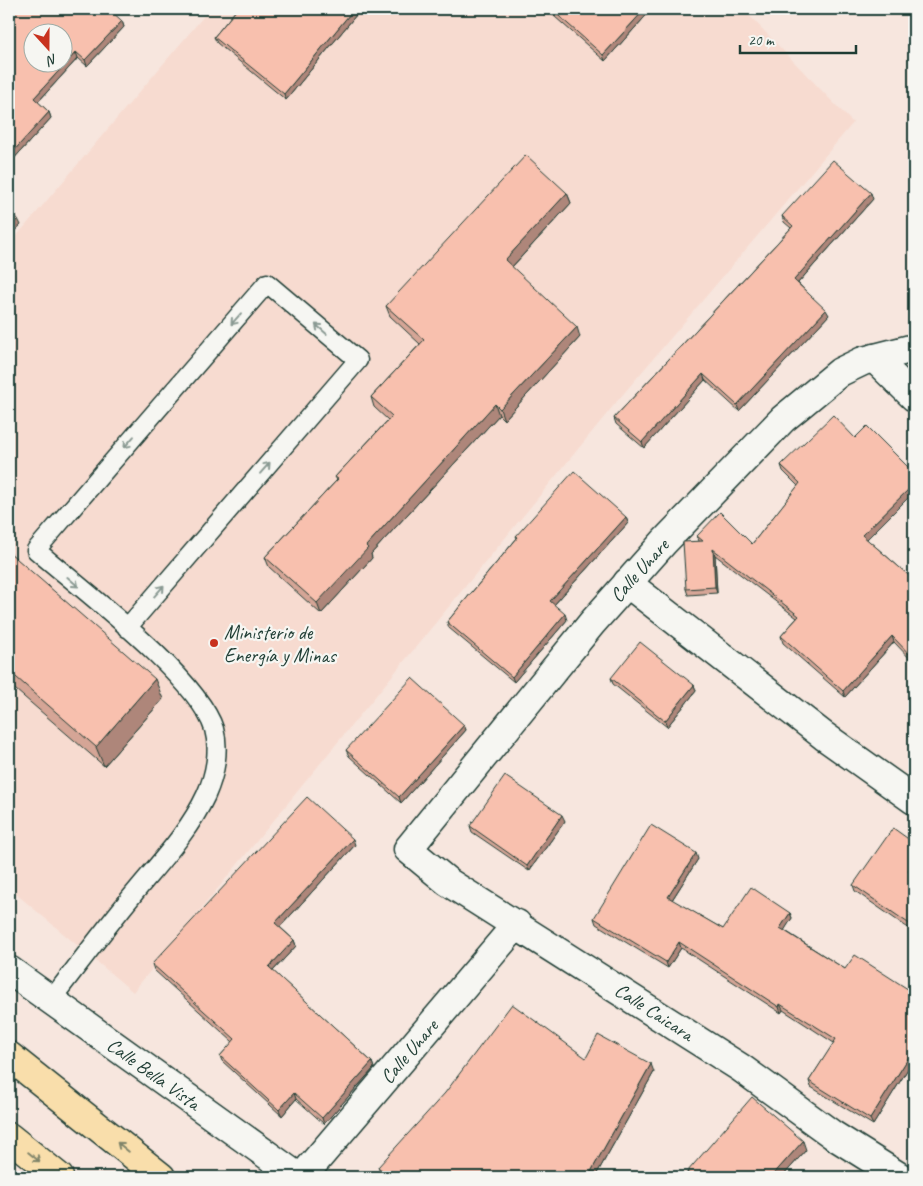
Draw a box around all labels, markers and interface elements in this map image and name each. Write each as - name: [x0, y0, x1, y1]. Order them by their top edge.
- north arrow: [22, 22, 72, 72]
- scale bar: [740, 22, 857, 54]
- text: 20 m: [748, 31, 775, 50]
- text: N: [43, 50, 60, 70]
- one-way arrow: [230, 313, 241, 326]
- one-way arrow: [315, 323, 328, 334]
- one-way arrow: [124, 436, 135, 449]
- one-way arrow: [260, 462, 271, 475]
- street label: Calle Unare: [604, 532, 675, 607]
- one-way arrow: [67, 576, 80, 588]
- one-way arrow: [153, 585, 165, 598]
- place label: Ministerio de Energía y Minas: [224, 620, 338, 668]
- marker: Ministerio de Energía y Minas: [208, 637, 220, 649]
- street label: Calle Caicara: [610, 977, 700, 1048]
- street label: Calle Unare: [374, 1013, 444, 1089]
- street label: Calle Bella Vista: [102, 1032, 207, 1116]
- one-way arrow: [117, 1141, 130, 1152]
- one-way arrow: [27, 1152, 40, 1163]

